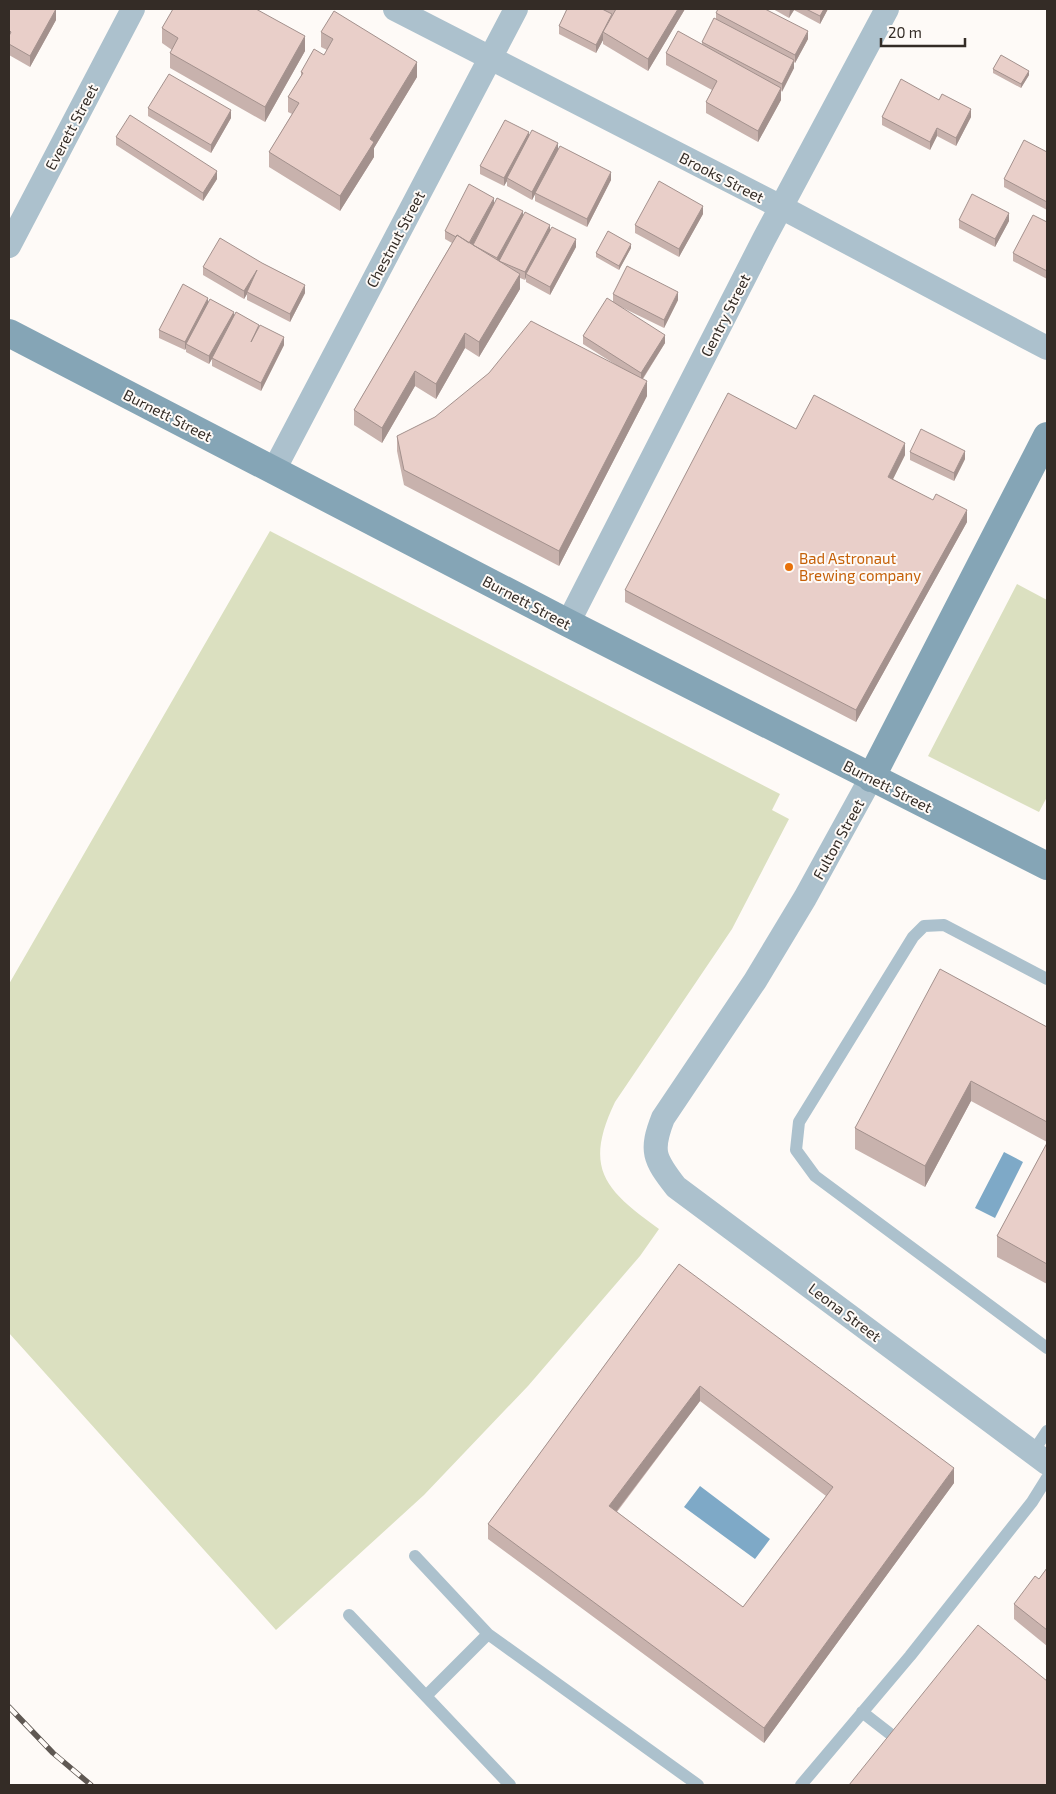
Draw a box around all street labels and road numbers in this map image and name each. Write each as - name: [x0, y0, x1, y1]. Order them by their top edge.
- street label: Everett Street: [41, 81, 101, 173]
- street label: Brooks Street: [677, 148, 768, 206]
- street label: Chestnut Street: [362, 187, 428, 290]
- street label: Gentry Street: [696, 270, 754, 359]
- street label: Burnett Street: [121, 385, 216, 445]
- street label: Burnett Street: [480, 571, 574, 633]
- street label: Burnett Street: [841, 756, 936, 816]
- street label: Fulton Street: [809, 796, 868, 882]
- street label: Leona Street: [805, 1279, 885, 1345]

